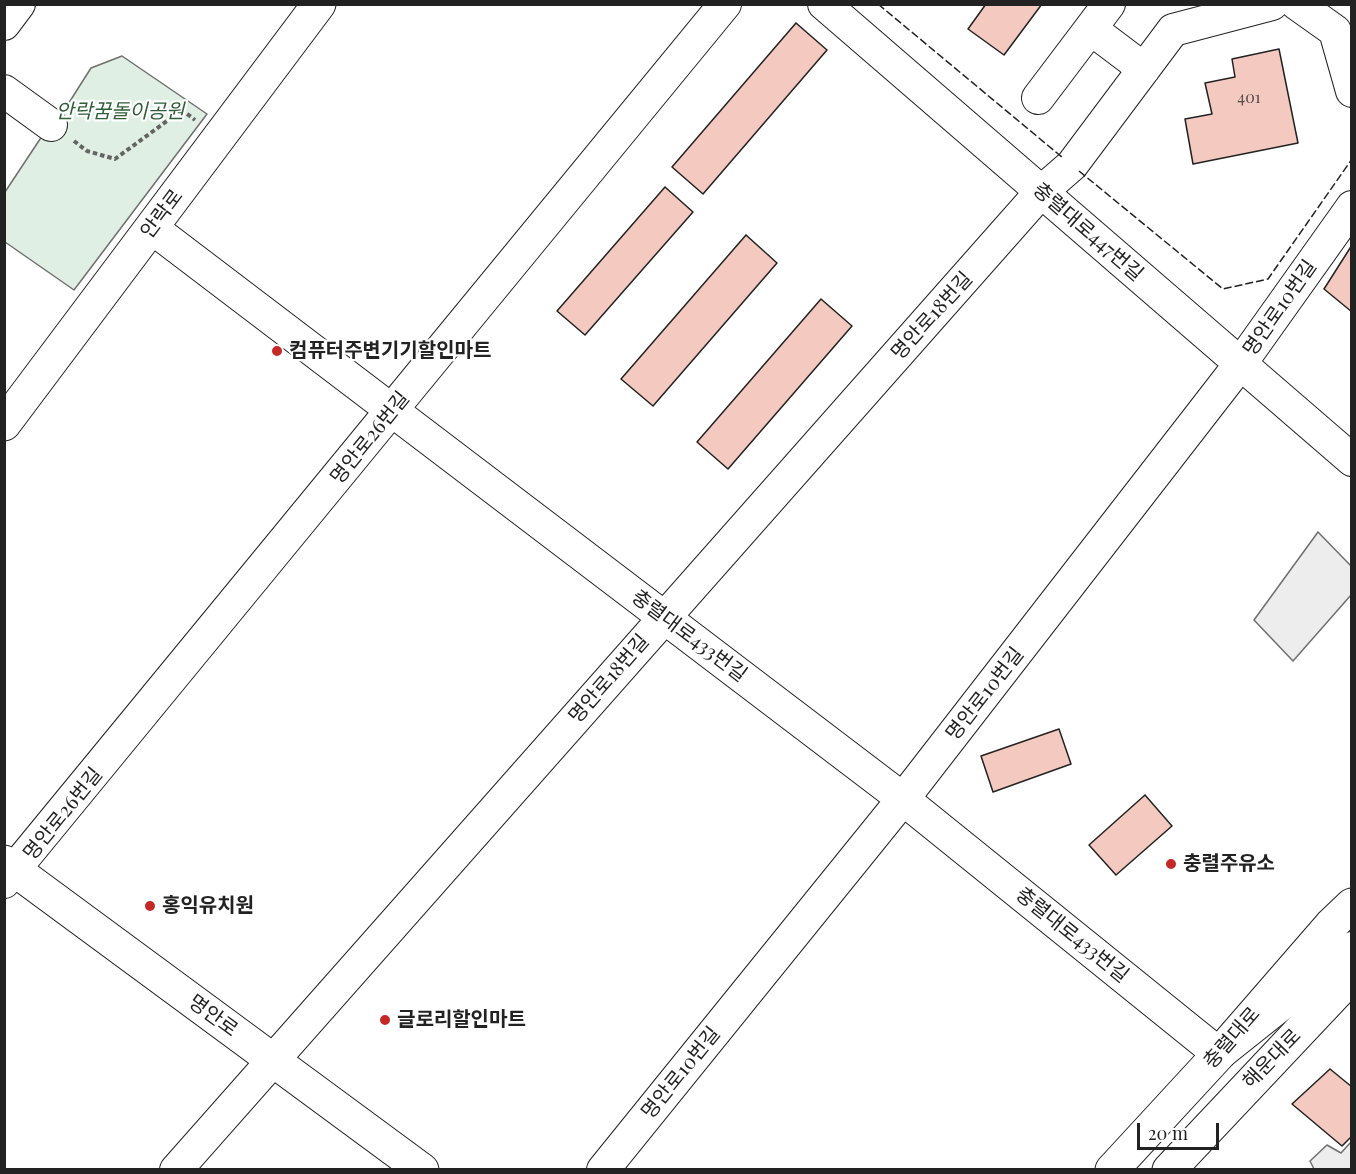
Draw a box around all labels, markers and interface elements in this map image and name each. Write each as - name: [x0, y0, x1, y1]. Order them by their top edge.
- house number: 401: [1237, 88, 1261, 108]
- park label: 안락꿈돌이공원: [56, 100, 184, 124]
- street label: 충렬대로447번길: [1028, 178, 1148, 286]
- street label: 안락로: [136, 185, 188, 243]
- street label: 명안로10번길: [1238, 255, 1322, 361]
- street label: 명안로18번길: [886, 267, 978, 365]
- place label: 컴퓨터주변기기할인마트: [289, 339, 491, 363]
- marker: 컴퓨터주변기기할인마트: [270, 344, 284, 358]
- street label: 명안로26번길: [325, 387, 415, 489]
- street label: 충렬대로433번길: [627, 585, 751, 687]
- street label: 명안로18번길: [564, 630, 654, 728]
- street label: 명안로10번길: [941, 643, 1029, 745]
- street label: 명안로26번길: [18, 763, 108, 865]
- place label: 충렬주유소: [1183, 852, 1275, 876]
- marker: 충렬주유소: [1164, 857, 1178, 871]
- street label: 충렬대로433번길: [1011, 882, 1133, 988]
- place label: 홍익유치원: [162, 894, 254, 918]
- marker: 홍익유치원: [143, 899, 157, 913]
- street label: 명안로: [184, 990, 242, 1042]
- street label: 충렬대로: [1199, 1002, 1265, 1074]
- place label: 글로리할인마트: [397, 1008, 526, 1032]
- marker: 글로리할인마트: [378, 1013, 392, 1027]
- street label: 명안로10번길: [637, 1022, 725, 1124]
- street label: 해운대로: [1238, 1024, 1306, 1094]
- scale bar: [1140, 1111, 1222, 1149]
- text: 20 m: [1148, 1121, 1188, 1145]

